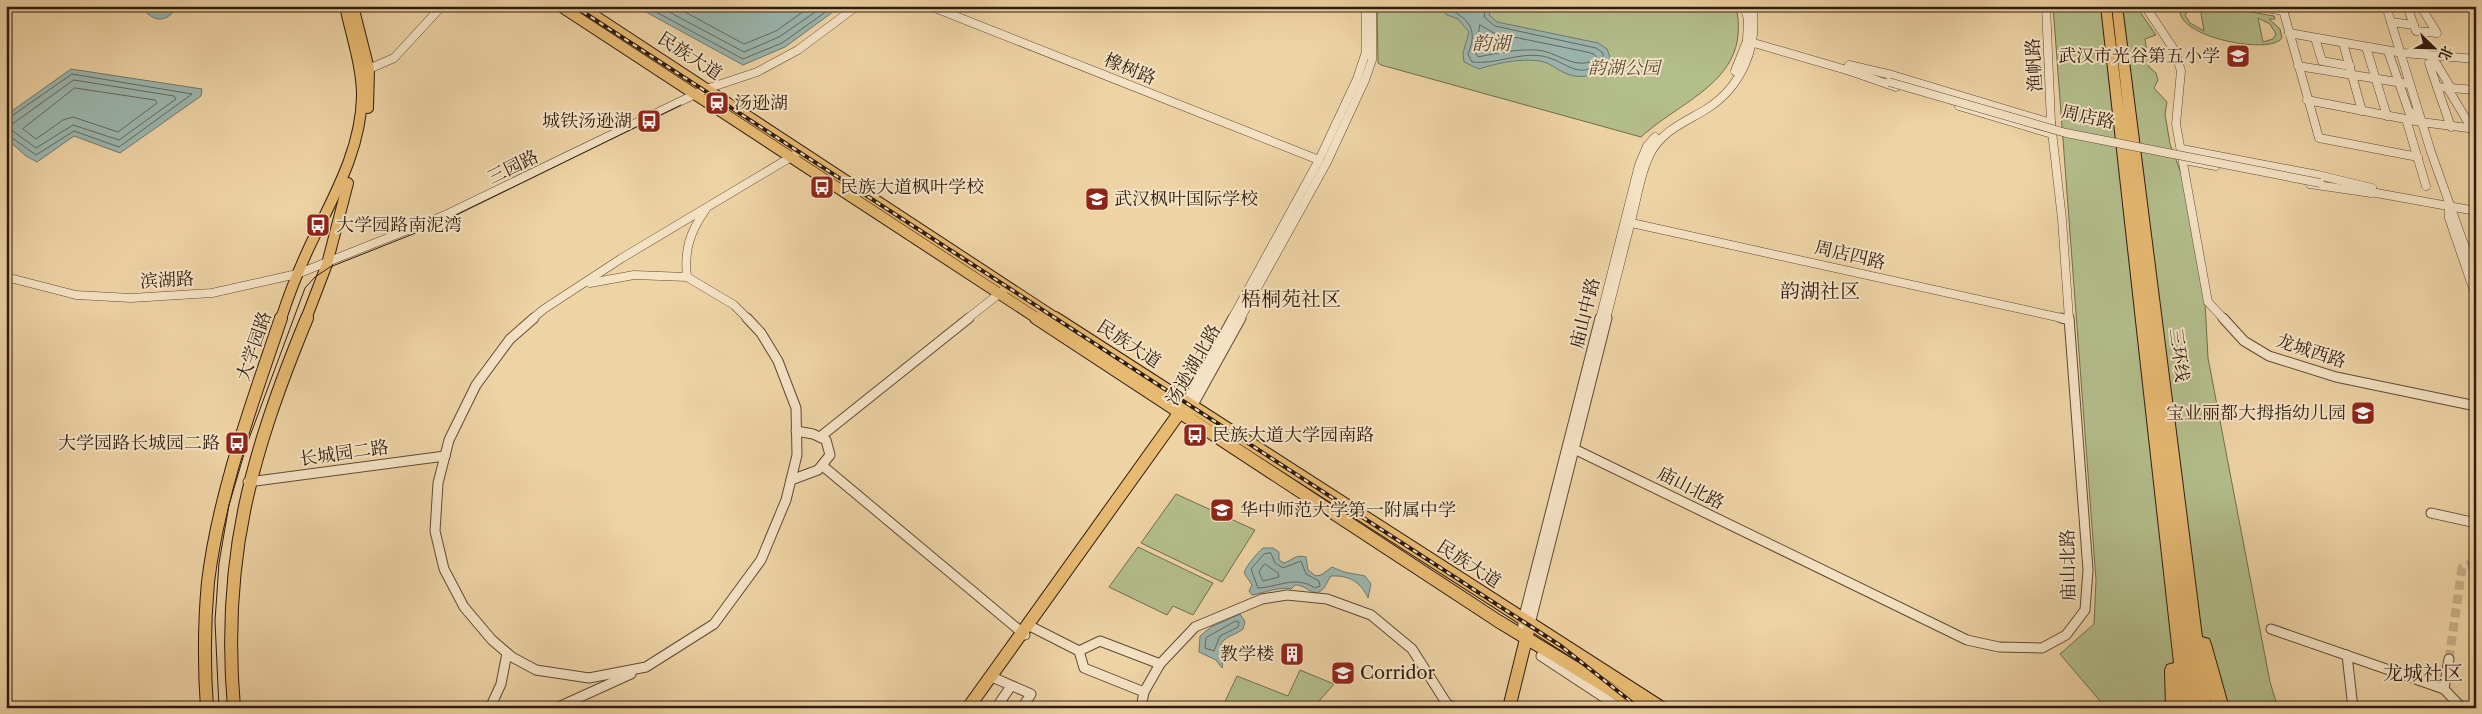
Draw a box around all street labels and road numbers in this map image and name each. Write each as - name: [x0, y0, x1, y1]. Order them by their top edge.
- street label: 民族大道: [654, 27, 726, 85]
- street label: 渔帆路: [2022, 37, 2046, 93]
- street label: 橡树路: [1101, 49, 1159, 89]
- street label: 周店路: [2059, 101, 2117, 133]
- street label: 三园路: [484, 145, 542, 189]
- street label: 周店四路: [1812, 236, 1888, 274]
- street label: 滨湖路: [139, 268, 195, 292]
- street label: 庙山中路: [1566, 275, 1604, 351]
- street label: 大学园路: [232, 308, 276, 384]
- street label: 民族大道: [1093, 315, 1165, 373]
- street label: 汤逊湖北路: [1161, 321, 1225, 409]
- street label: 三环线: [2165, 327, 2193, 383]
- street label: 龙城西路: [2273, 329, 2349, 373]
- street label: 长城园二路: [298, 436, 390, 470]
- street label: 庙山北路: [1654, 462, 1728, 514]
- street label: 庙山北路: [2056, 529, 2080, 601]
- street label: 民族大道: [1433, 535, 1505, 593]

